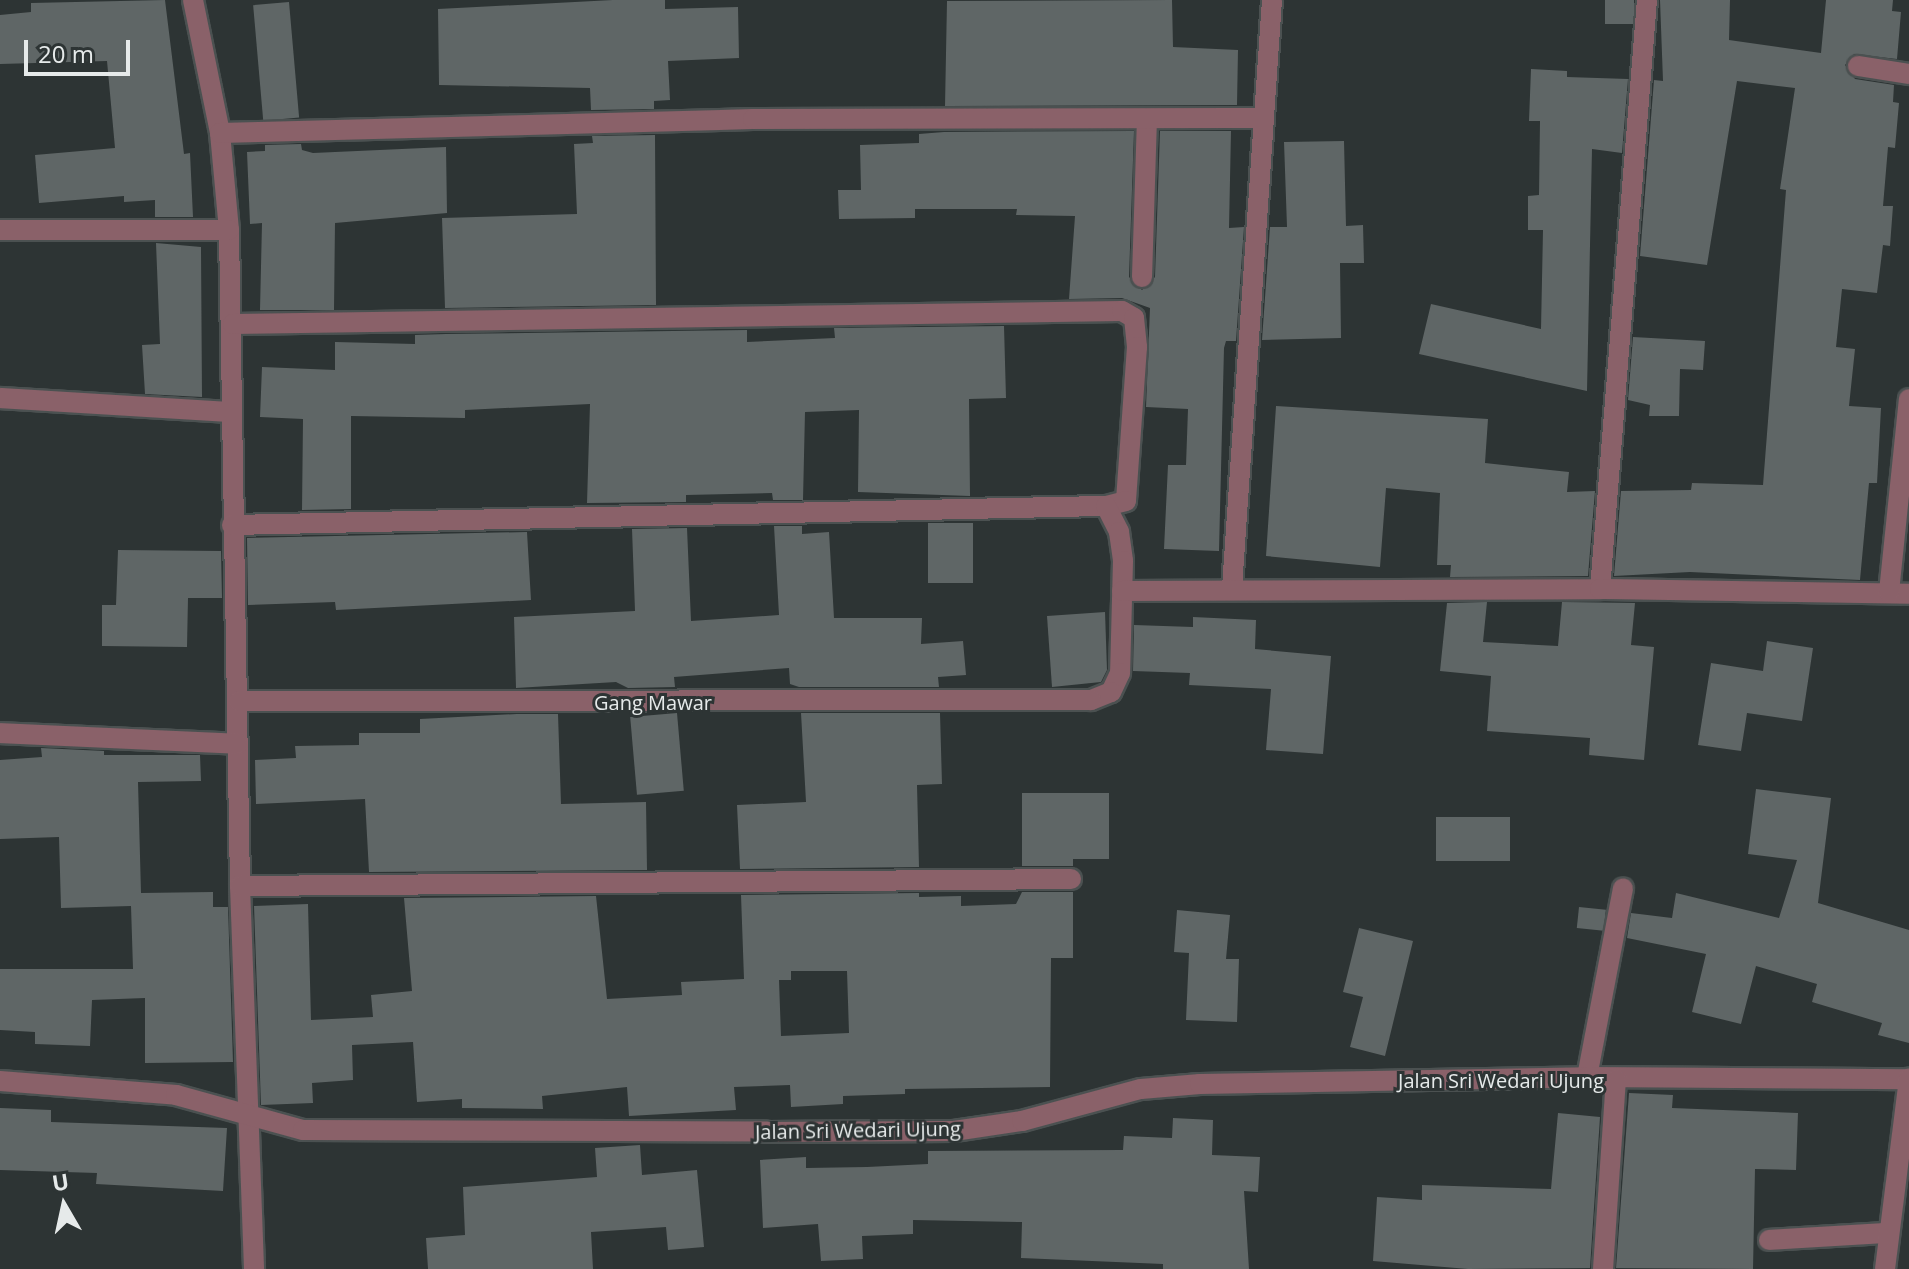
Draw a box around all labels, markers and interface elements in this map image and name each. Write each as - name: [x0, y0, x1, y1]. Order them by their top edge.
- scale bar: [28, 24, 134, 74]
- text: 20 m: [38, 37, 94, 70]
- street label: Gang Mawar: [594, 690, 712, 714]
- street label: Jalan Sri Wedari Ujung: [1398, 1068, 1604, 1092]
- street label: Jalan Sri Wedari Ujung: [755, 1116, 961, 1144]
- north arrow: [24, 1165, 104, 1245]
- text: U: [50, 1165, 71, 1197]

